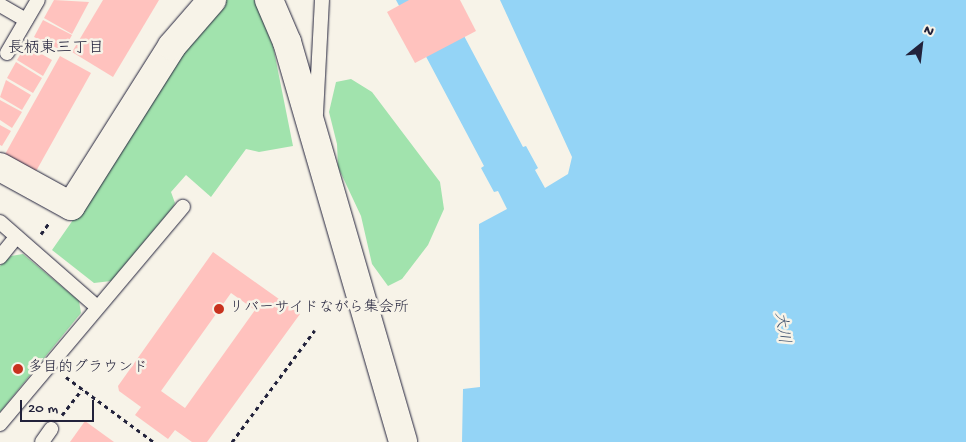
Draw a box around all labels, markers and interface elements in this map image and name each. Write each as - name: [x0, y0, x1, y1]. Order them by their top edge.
- north arrow: [896, 20, 946, 70]
- text: N: [920, 22, 937, 41]
- district label: 長柄東三丁目: [8, 40, 104, 60]
- place label: リバーサイドながら集会所: [229, 300, 409, 318]
- marker: リバーサイドながら集会所: [213, 303, 225, 315]
- water label: 大川: [768, 311, 792, 345]
- place label: 多目的グラウンド: [28, 360, 148, 378]
- marker: 多目的グラウンド: [12, 363, 24, 375]
- scale bar: [22, 390, 96, 422]
- text: 20 m: [28, 400, 58, 418]

